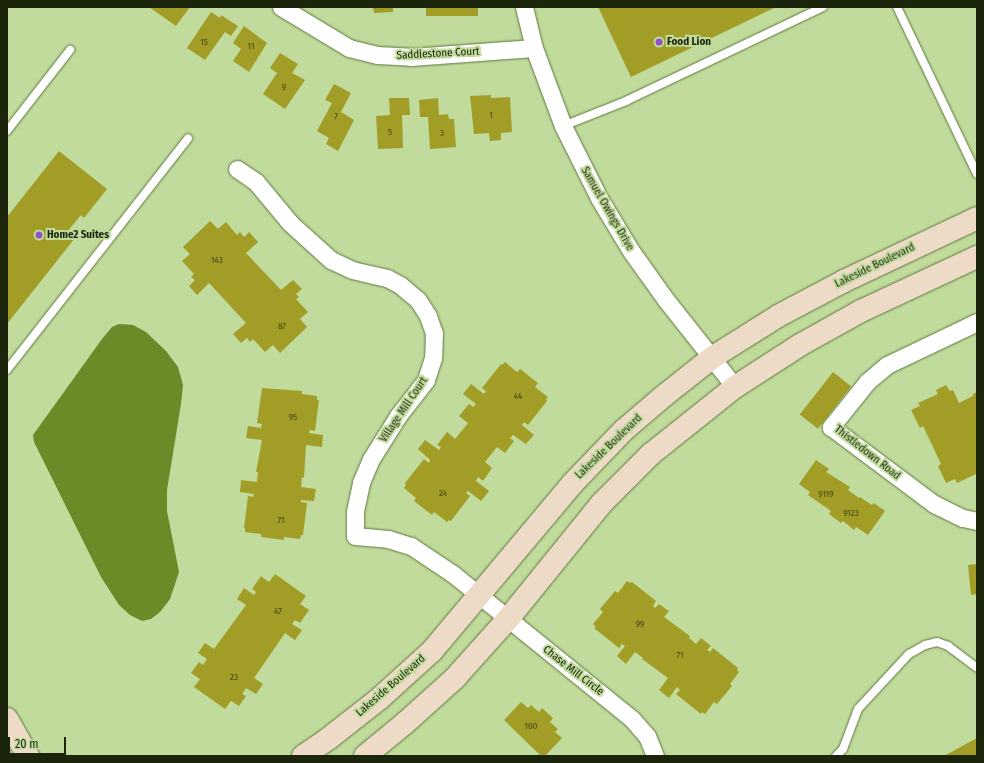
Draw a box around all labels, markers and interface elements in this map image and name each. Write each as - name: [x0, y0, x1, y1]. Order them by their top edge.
- place label: Food Lion: [667, 35, 711, 49]
- house number: 15: [200, 37, 208, 47]
- marker: Food Lion: [654, 37, 664, 47]
- house number: 11: [248, 41, 254, 51]
- street label: Saddlestone Court: [396, 45, 480, 63]
- house number: 9: [282, 82, 286, 92]
- house number: 1: [489, 110, 493, 120]
- house number: 7: [334, 111, 338, 121]
- house number: 5: [388, 127, 392, 137]
- house number: 3: [440, 128, 444, 138]
- street label: Samuel Owings Drive: [578, 165, 636, 253]
- place label: Home2 Suites: [47, 228, 109, 242]
- marker: Home2 Suites: [34, 230, 44, 240]
- street label: Lakeside Boulevard: [833, 241, 917, 291]
- house number: 143: [211, 255, 223, 265]
- house number: 87: [278, 321, 286, 331]
- street label: Village Mill Court: [377, 375, 431, 445]
- house number: 44: [514, 391, 522, 401]
- house number: 95: [289, 412, 297, 422]
- street label: Lakeside Boulevard: [573, 412, 645, 482]
- street label: Thistledown Road: [831, 423, 903, 483]
- house number: 24: [439, 488, 447, 498]
- house number: 9119: [818, 489, 834, 499]
- house number: 9123: [843, 508, 859, 518]
- house number: 71: [277, 515, 285, 525]
- house number: 47: [274, 606, 282, 616]
- house number: 99: [636, 619, 644, 629]
- street label: Chase Mill Circle: [540, 643, 606, 699]
- house number: 71: [676, 650, 684, 660]
- street label: Lakeside Boulevard: [354, 652, 428, 720]
- house number: 23: [230, 672, 238, 682]
- house number: 100: [525, 721, 537, 731]
- scale bar: [10, 729, 68, 755]
- text: 20 m: [15, 737, 39, 751]

